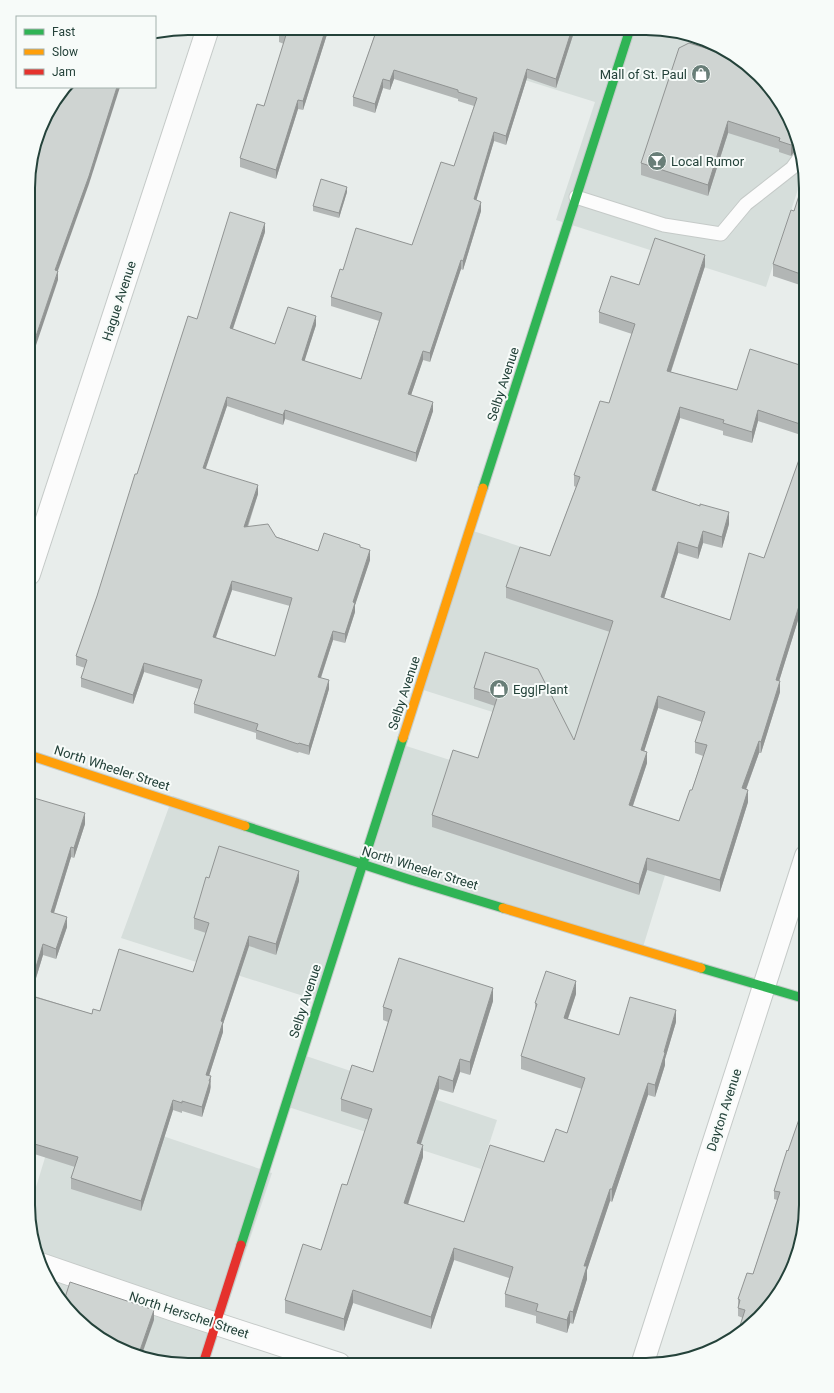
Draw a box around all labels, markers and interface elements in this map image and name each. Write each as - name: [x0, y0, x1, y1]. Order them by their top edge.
- legend: [16, 16, 156, 88]
- text: Fast: [52, 25, 75, 39]
- text: Slow: [52, 45, 78, 59]
- shop icon: Mall of St. Paul: [690, 63, 712, 85]
- text: Jam: [52, 65, 76, 79]
- place label: Mall of St. Paul: [600, 67, 687, 82]
- bar icon: Local Rumor: [646, 150, 668, 172]
- place label: Local Rumor: [671, 154, 745, 169]
- street label: Hague Avenue: [99, 259, 139, 343]
- street label: Selby Avenue: [484, 345, 522, 423]
- street label: Selby Avenue: [385, 654, 423, 732]
- shop icon: Egg|Plant: [488, 678, 510, 700]
- place label: Egg|Plant: [513, 682, 568, 697]
- street label: North Wheeler Street: [52, 742, 172, 794]
- street label: North Wheeler Street: [360, 843, 480, 893]
- street label: Selby Avenue: [286, 962, 324, 1040]
- street label: Dayton Avenue: [704, 1067, 744, 1153]
- street label: North Herschel Street: [127, 1289, 251, 1341]

